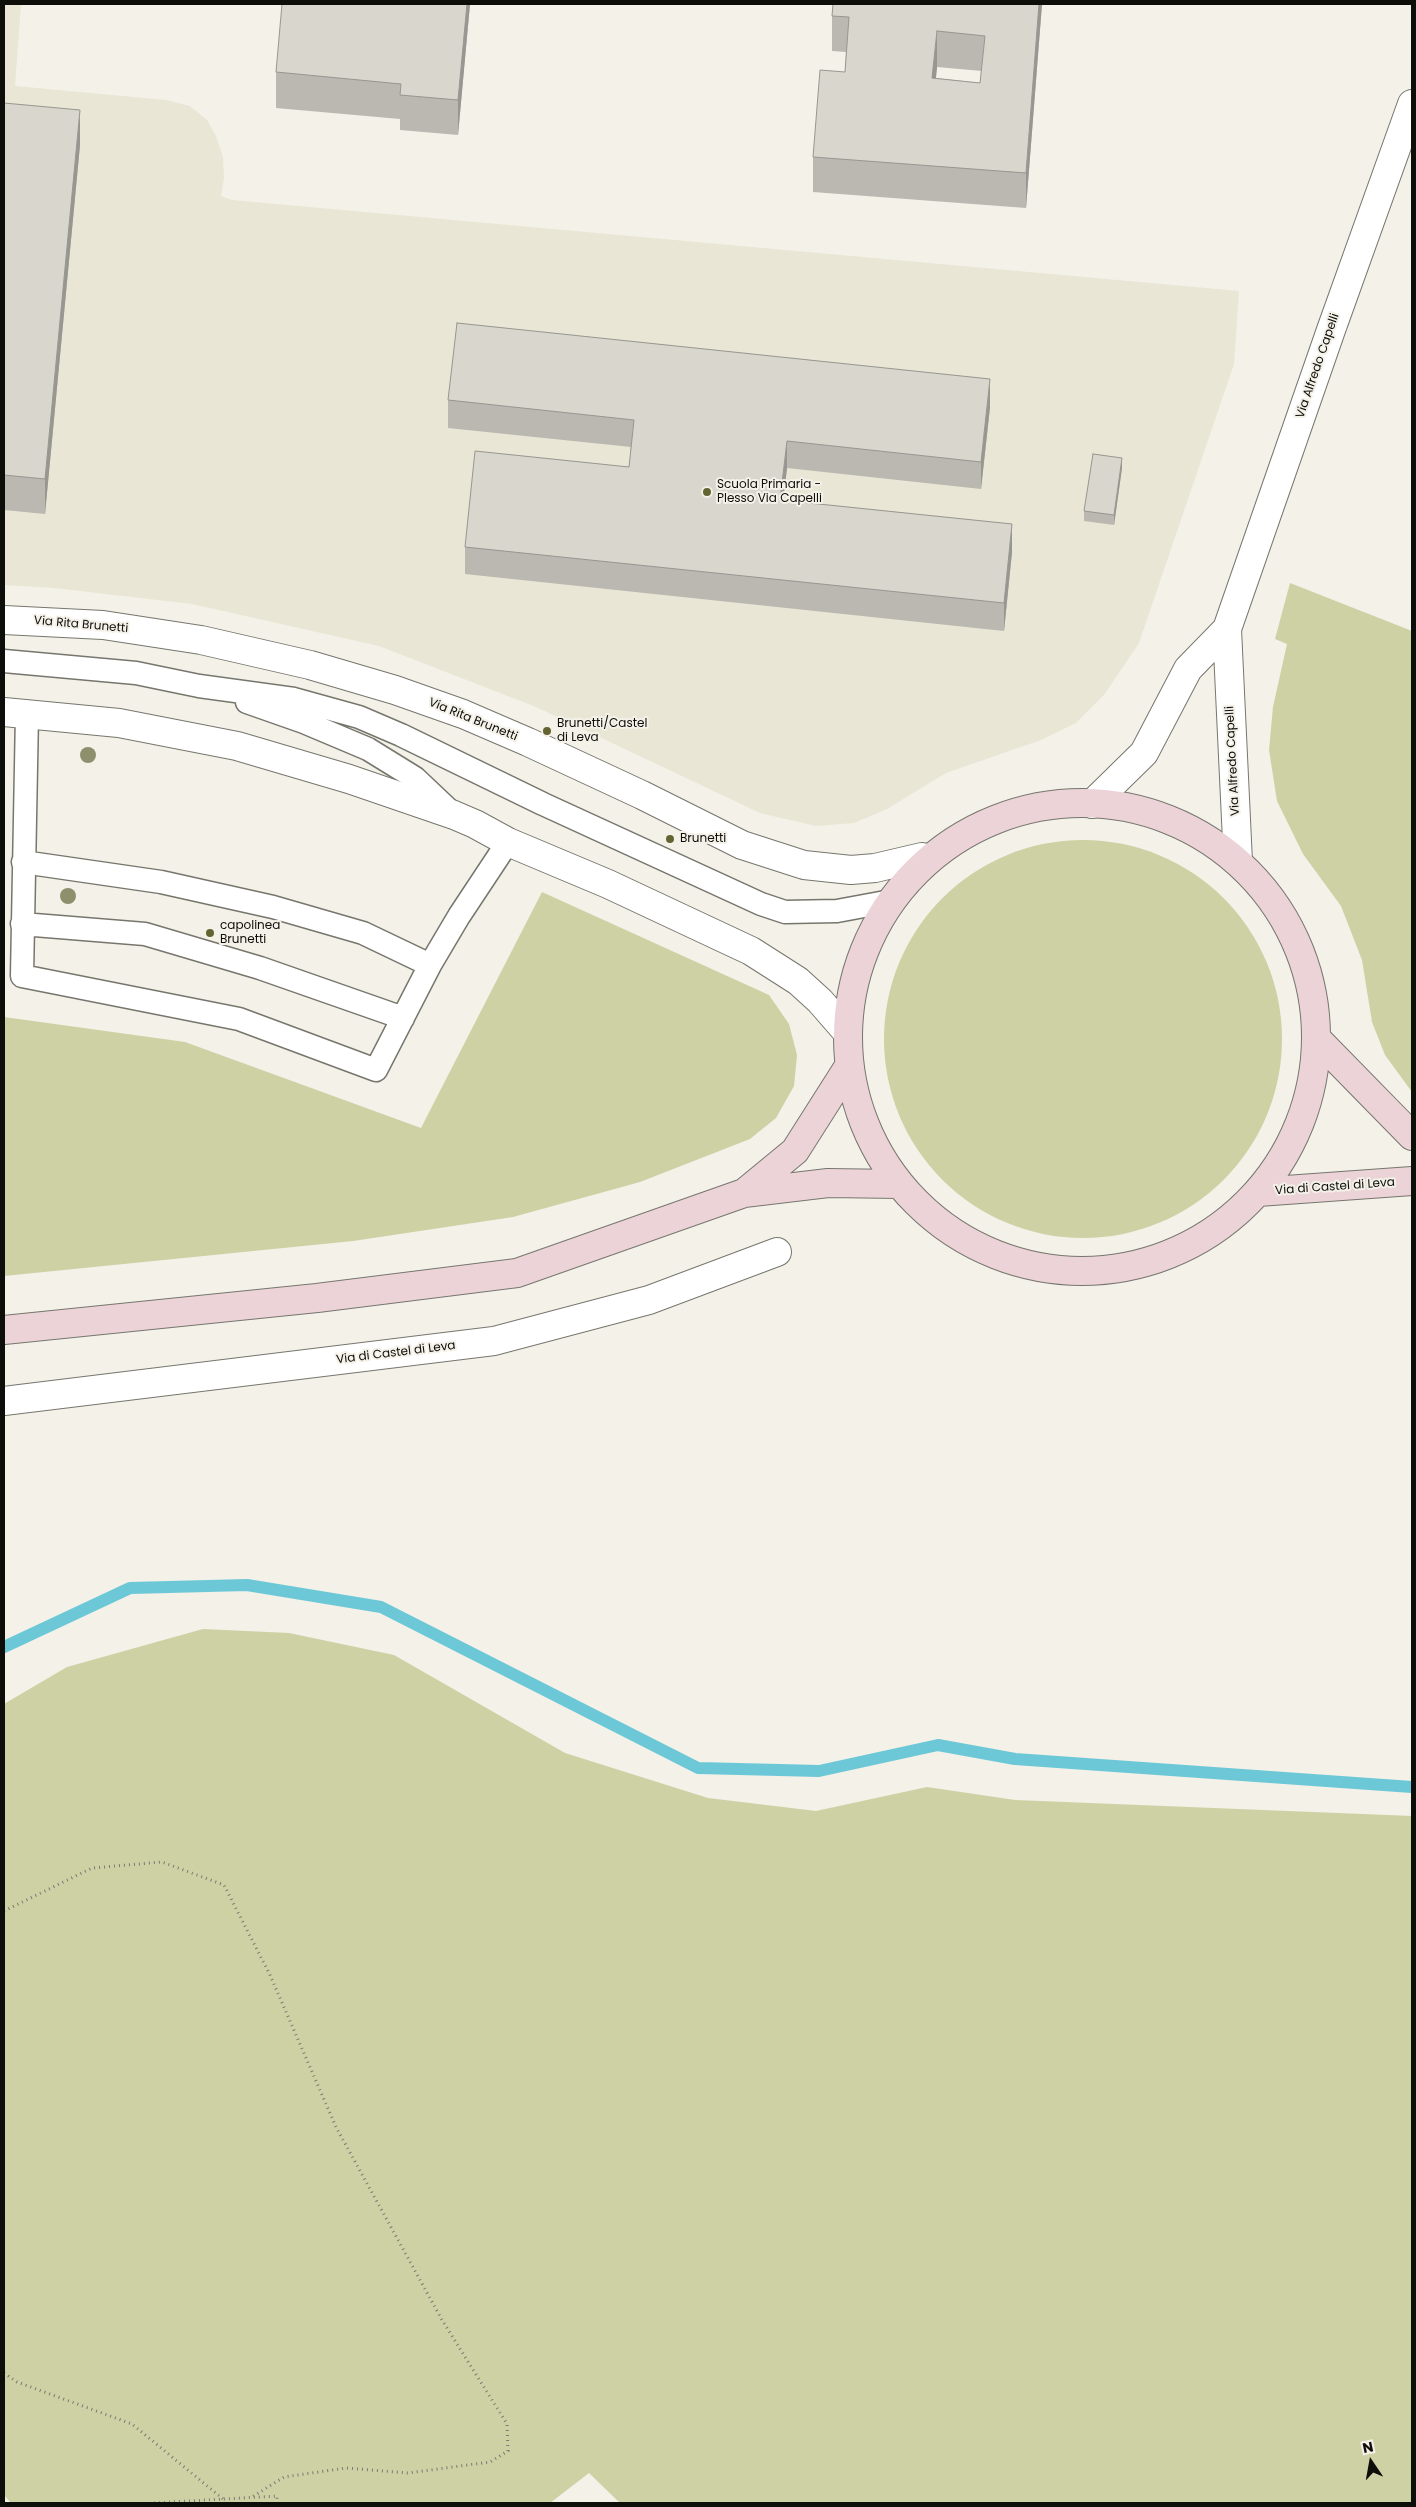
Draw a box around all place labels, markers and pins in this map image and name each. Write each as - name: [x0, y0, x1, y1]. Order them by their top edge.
- place label: Scuola Primaria - Plesso Via Capelli: [717, 478, 822, 506]
- marker: Scuola Primaria - Plesso Via Capelli: [701, 486, 713, 498]
- place label: Brunetti/Castel di Leva: [557, 717, 647, 745]
- marker: Brunetti/Castel di Leva: [541, 725, 553, 737]
- place label: Brunetti: [680, 832, 726, 846]
- marker: Brunetti: [664, 833, 676, 845]
- place label: capolinea Brunetti: [220, 919, 280, 947]
- marker: capolinea Brunetti: [204, 927, 216, 939]

